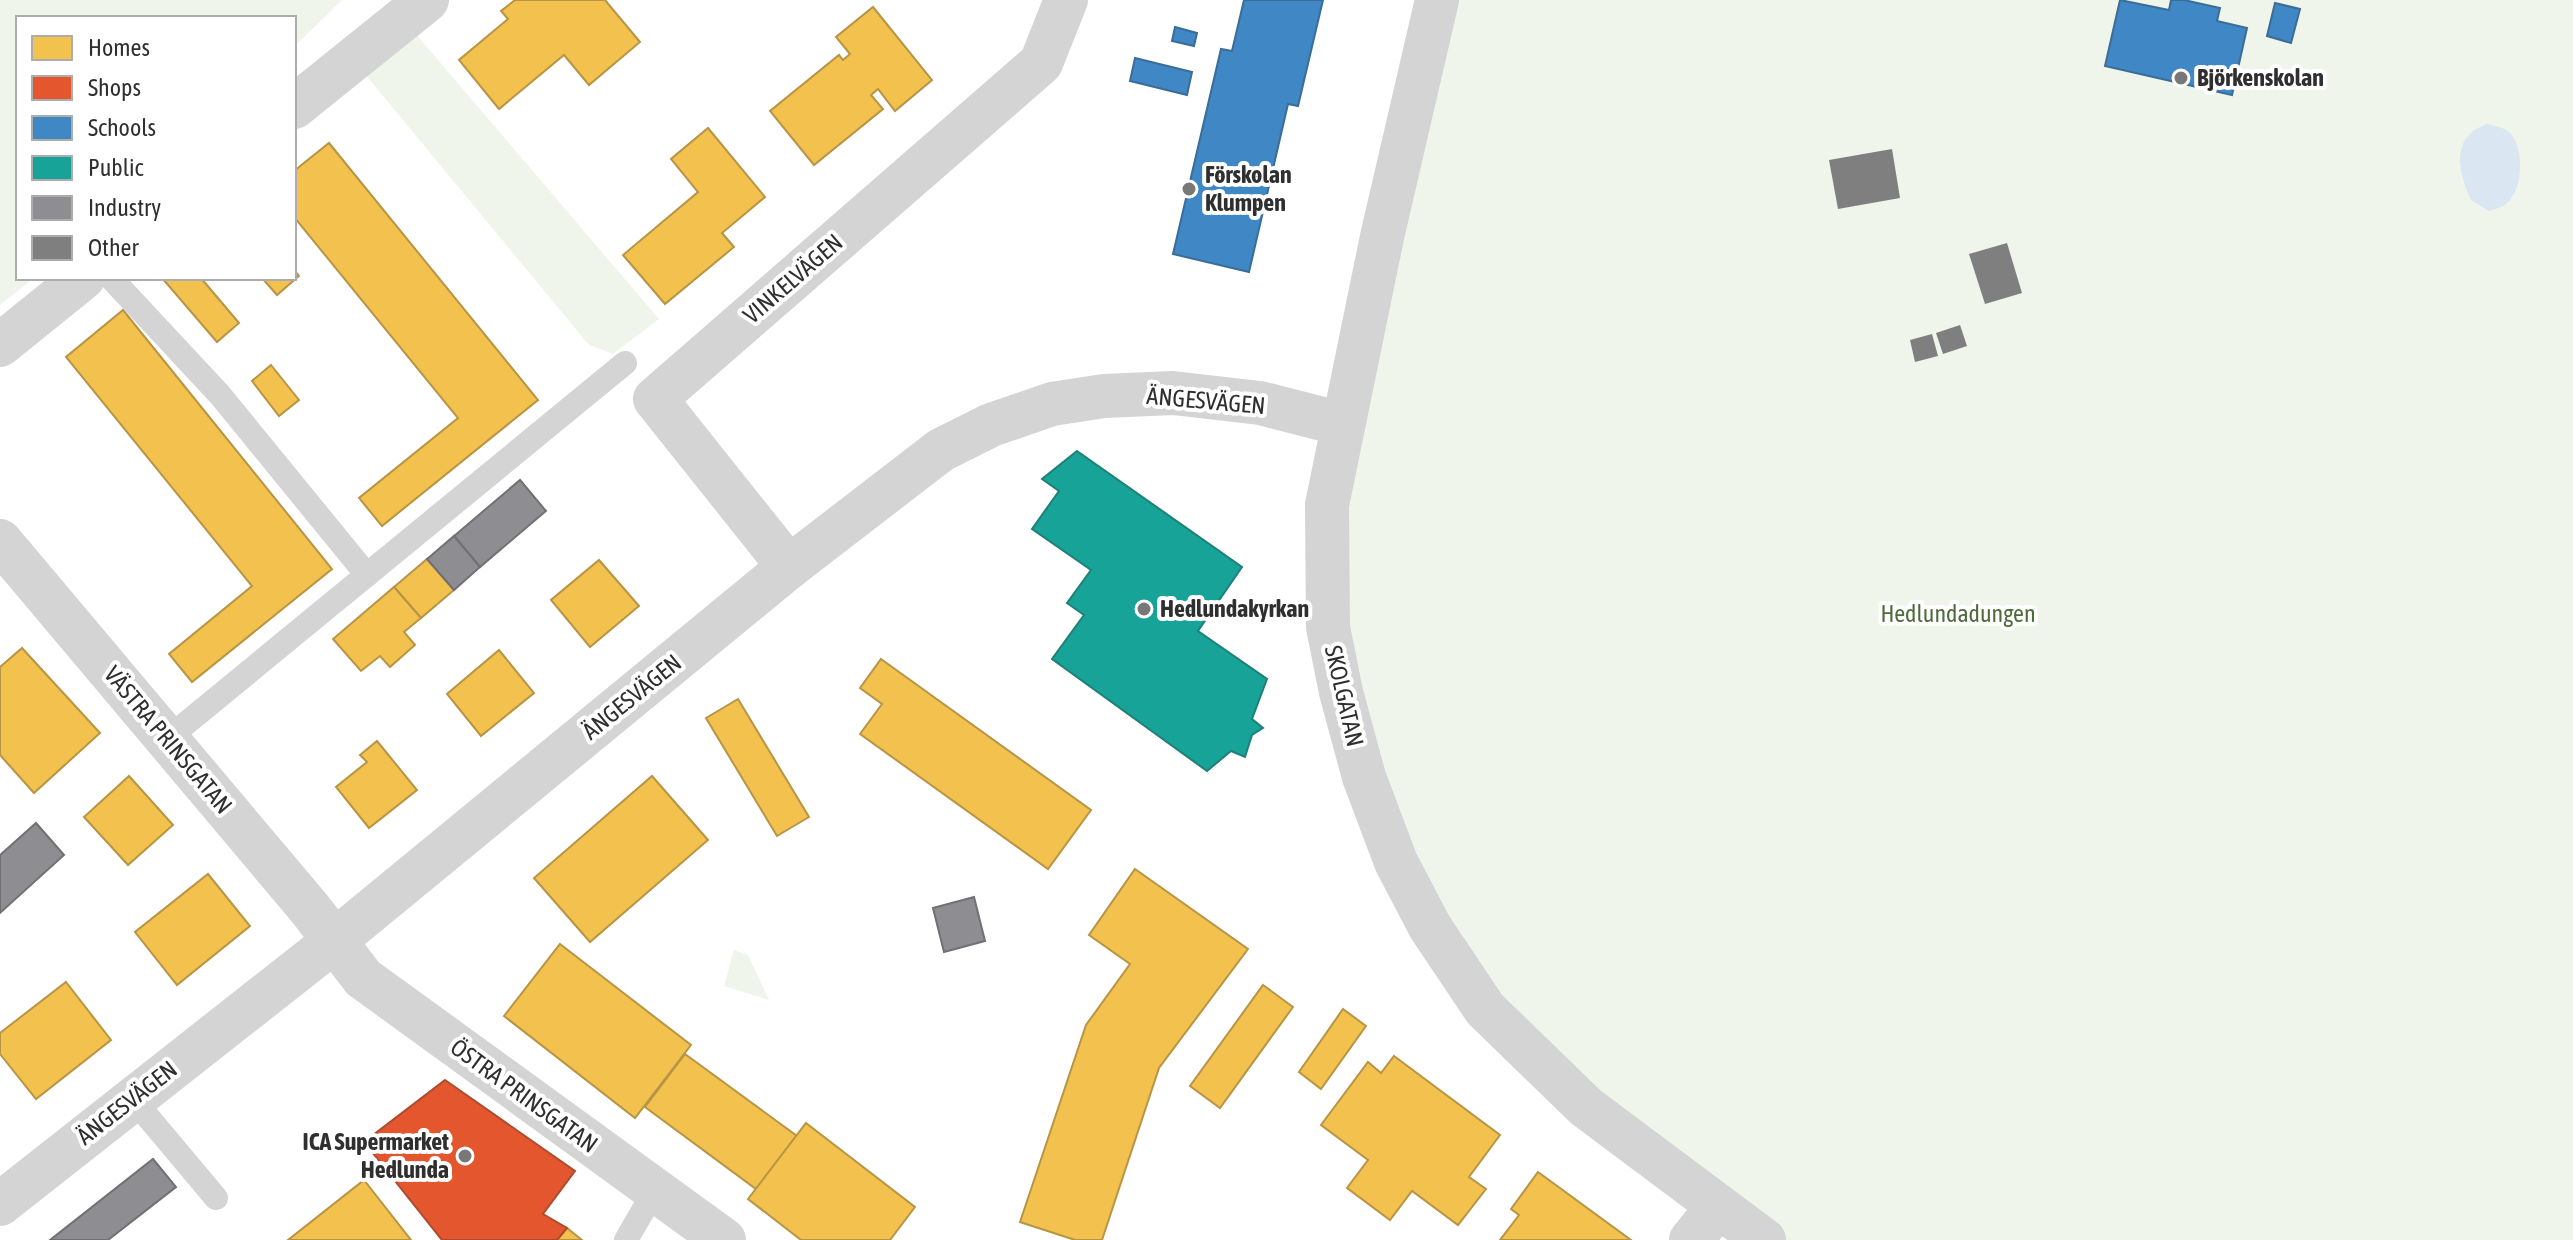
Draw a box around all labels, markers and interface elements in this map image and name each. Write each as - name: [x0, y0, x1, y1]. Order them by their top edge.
- legend: [16, 16, 296, 280]
- text: Homes: [88, 34, 150, 61]
- place label: Björkenskolan: [2197, 64, 2324, 91]
- marker: Björkenskolan: [2172, 69, 2190, 87]
- text: Shops: [88, 74, 141, 101]
- text: Schools: [88, 114, 156, 141]
- text: Public: [88, 154, 144, 181]
- place label: Förskolan Klumpen: [1205, 161, 1292, 216]
- marker: Förskolan Klumpen: [1180, 180, 1198, 198]
- text: Industry: [88, 194, 161, 221]
- street label: VINKELVÄGEN: [738, 228, 848, 329]
- text: Other: [88, 234, 139, 261]
- street label: ÄNGESVÄGEN: [1146, 382, 1267, 419]
- place label: Hedlundakyrkan: [1160, 595, 1309, 622]
- marker: Hedlundakyrkan: [1135, 600, 1153, 618]
- park label: Hedlundadungen: [1880, 600, 2036, 627]
- street label: SKOLGATAN: [1320, 643, 1369, 749]
- street label: ÄNGESVÄGEN: [577, 649, 686, 745]
- street label: VÄSTRA PRINSGATAN: [99, 661, 238, 819]
- street label: ÖSTRA PRINSGATAN: [446, 1033, 603, 1158]
- street label: ÄNGESVÄGEN: [71, 1055, 182, 1150]
- place label: ICA Supermarket Hedlunda: [303, 1128, 449, 1183]
- marker: ICA Supermarket Hedlunda: [456, 1147, 474, 1165]

